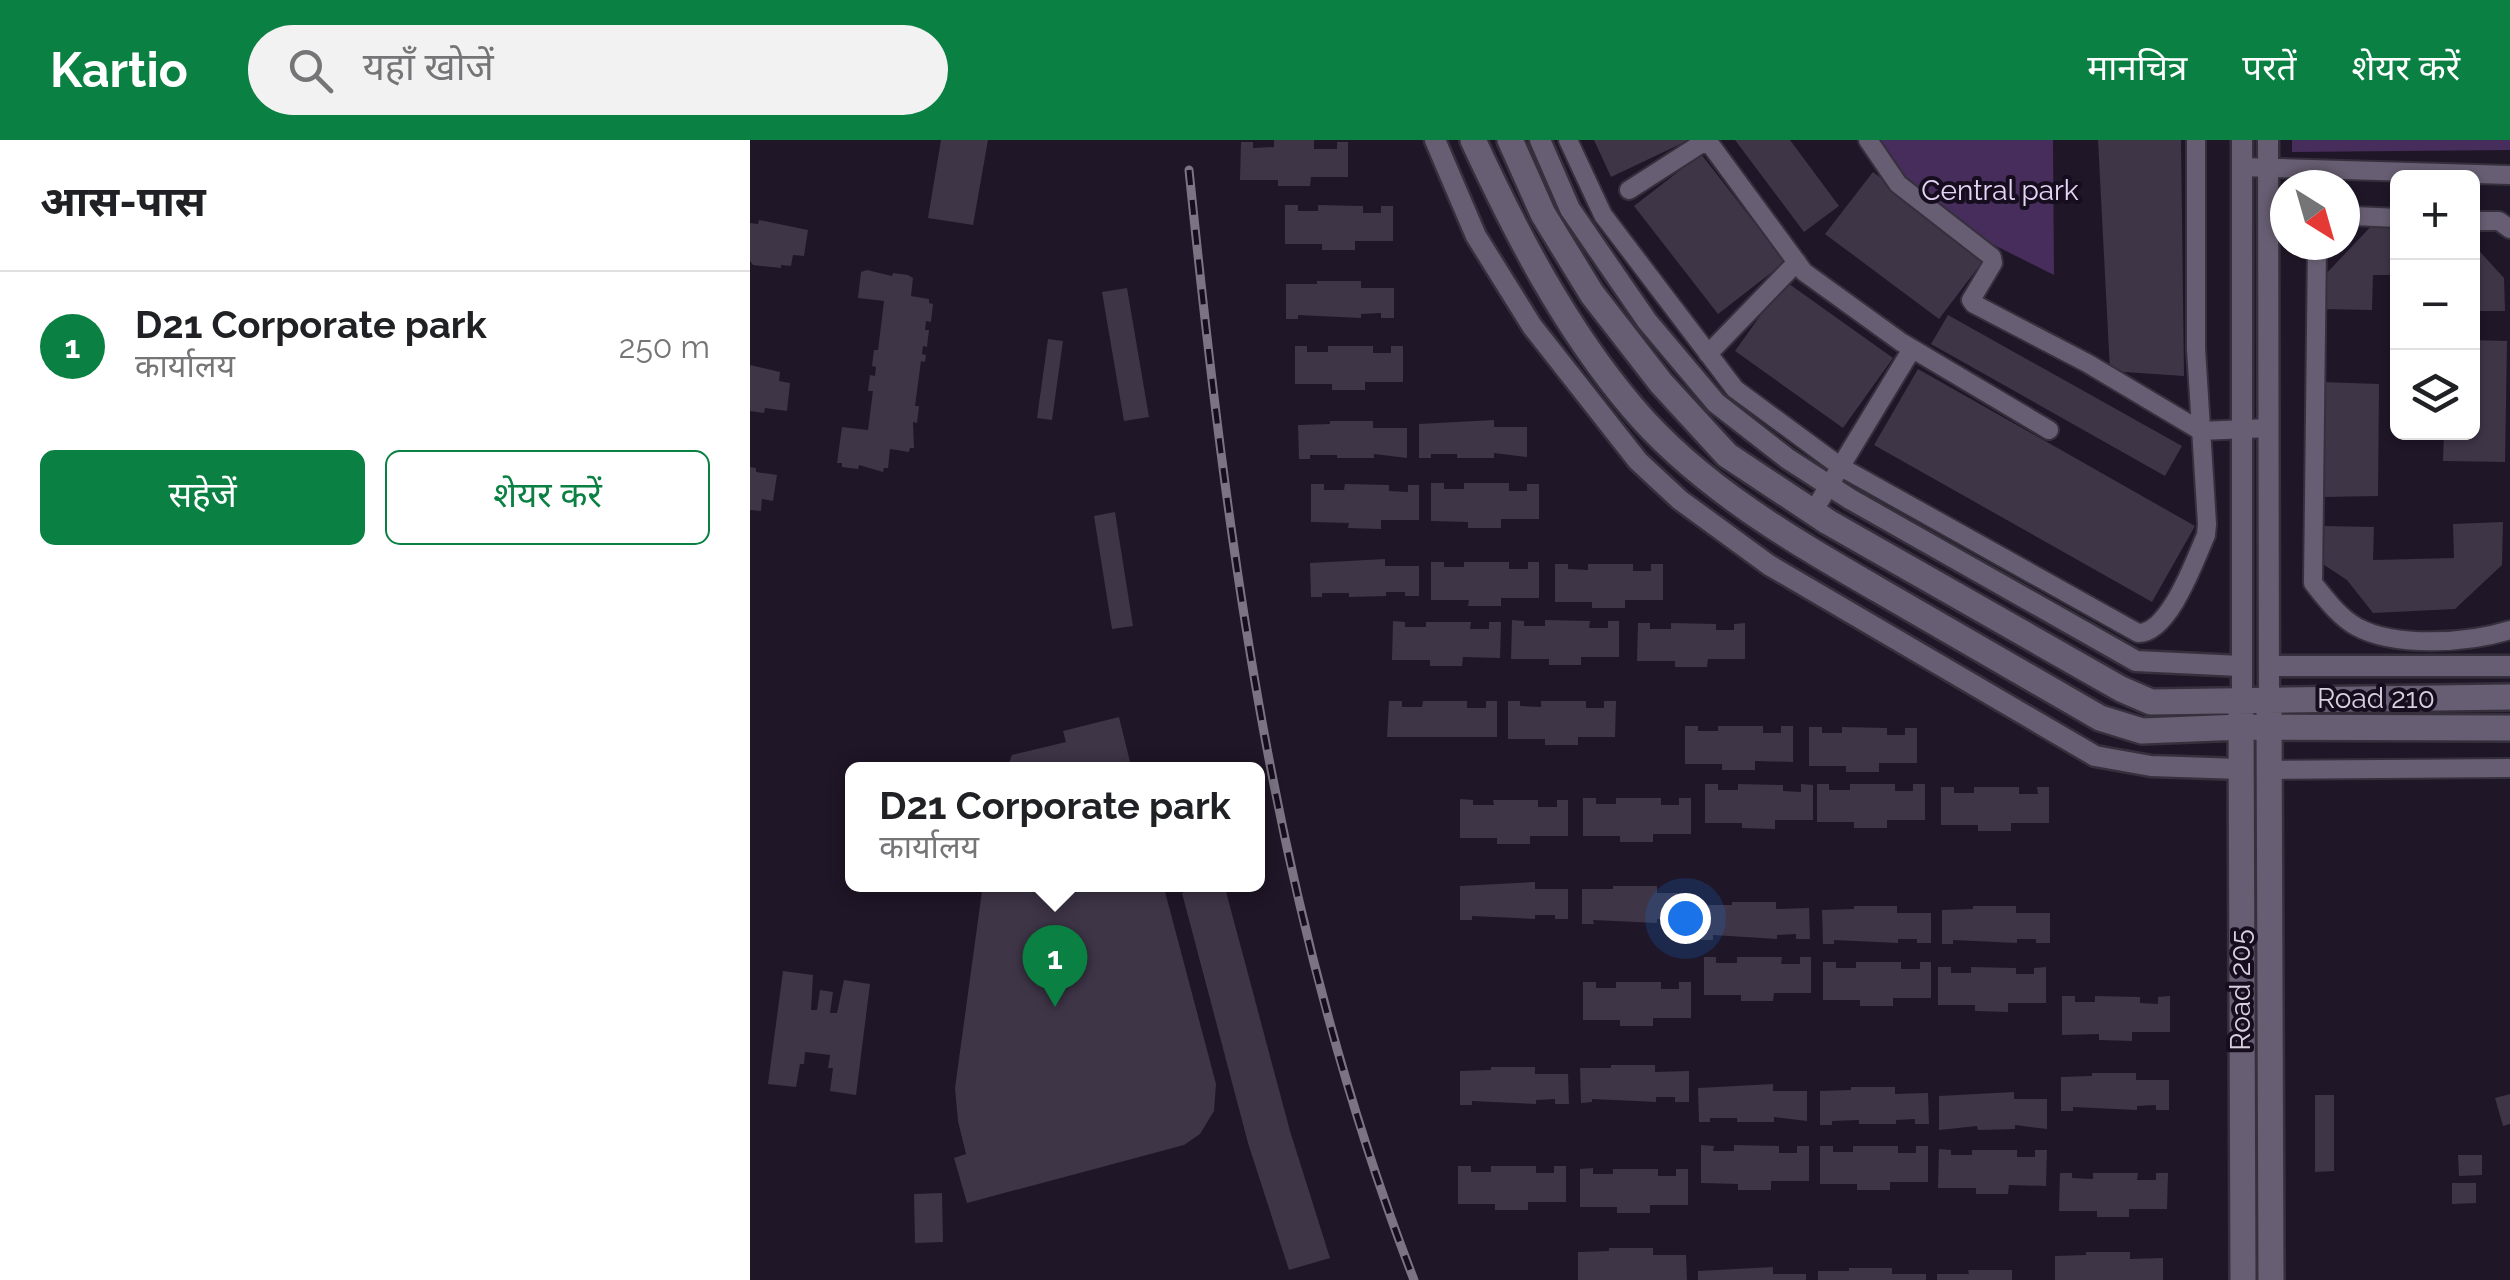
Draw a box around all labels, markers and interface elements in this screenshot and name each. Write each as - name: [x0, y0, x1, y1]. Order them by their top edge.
- search box: [248, 25, 948, 115]
- text: Kartio: [50, 42, 188, 98]
- icon: search: [283, 43, 338, 98]
- text: यहाँ खोजें: [363, 44, 494, 89]
- text: मानचित्र: [2087, 47, 2187, 88]
- text: परतें: [2242, 47, 2296, 88]
- text: शेयर करें: [2351, 47, 2460, 88]
- north arrow: [2270, 170, 2360, 260]
- map controls: [2390, 170, 2480, 440]
- button: +: [2390, 170, 2480, 260]
- park label: Central park: [1921, 174, 2079, 207]
- text: आस-पास: [40, 177, 206, 226]
- button: −: [2390, 260, 2480, 350]
- text: D21 Corporate park: [135, 302, 487, 347]
- text: 1: [65, 328, 80, 365]
- text: 250 m: [619, 328, 710, 365]
- text: कार्यालय: [135, 347, 235, 384]
- button: layers: [2390, 350, 2480, 440]
- button: सहेजें: [40, 450, 365, 545]
- button: शेयर करें: [385, 450, 710, 545]
- street label: Road 210: [2317, 682, 2435, 715]
- popup: [845, 762, 1265, 892]
- text: D21 Corporate park: [879, 783, 1231, 828]
- text: कार्यालय: [879, 828, 979, 865]
- your location: [1660, 893, 1711, 944]
- pin: 1: [1022, 924, 1088, 1007]
- street label: Road 205: [2224, 929, 2257, 1051]

